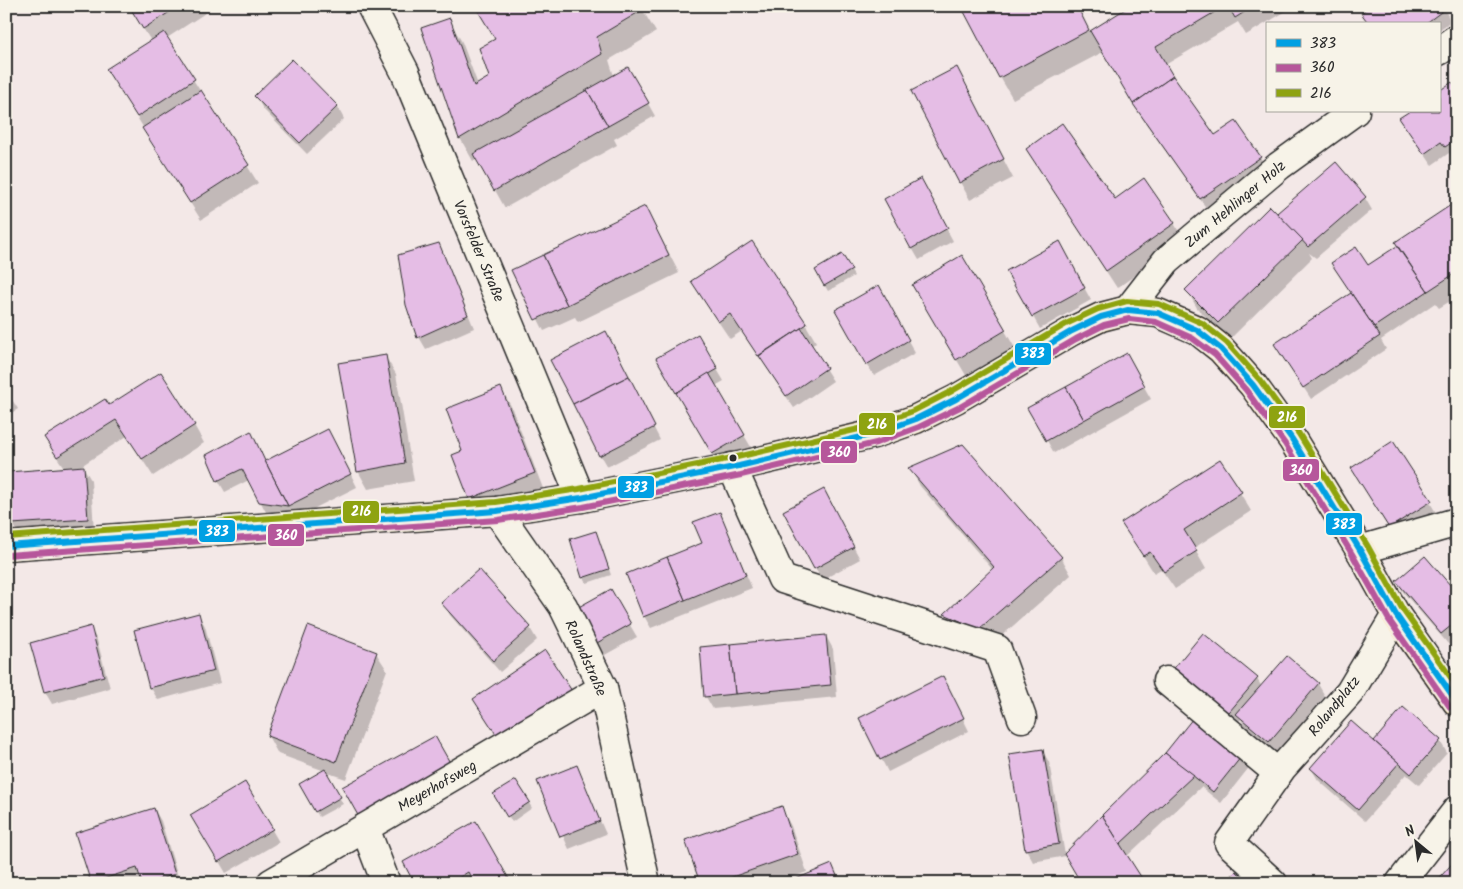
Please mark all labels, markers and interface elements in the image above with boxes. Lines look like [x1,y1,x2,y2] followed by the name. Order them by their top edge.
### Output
[1266,22,1440,112] legend
[1310,32,1337,56] text: 383
[1310,56,1335,80] text: 360
[1310,82,1332,106] text: 216
[1179,155,1292,255] street label: Zum Hehlinger Holz
[446,197,510,306] street label: Vorsfelder Straße
[1014,342,1052,366] line badge: 383
[1020,343,1045,365] text: 383
[1268,405,1306,429] line badge: 216
[1277,407,1297,429] text: 216
[858,412,896,436] line badge: 216
[867,414,887,436] text: 216
[820,440,858,464] line badge: 360
[827,442,851,464] text: 360
[728,453,738,463] unlabelled marker
[1282,458,1320,482] line badge: 360
[1289,460,1313,482] text: 360
[617,475,655,499] line badge: 383
[623,477,648,499] text: 383
[342,500,380,524] line badge: 216
[351,501,371,523] text: 216
[1325,512,1363,536] line badge: 383
[1331,514,1356,536] text: 383
[198,519,236,543] line badge: 383
[204,521,229,543] text: 383
[267,523,305,547] line badge: 360
[274,525,298,547] text: 360
[558,616,613,701] street label: Rolandstraße
[1303,671,1367,742] street label: Rolandplatz
[393,754,482,819] street label: Meyerhofsweg
[1390,816,1440,866] north arrow
[1401,820,1420,843] text: N

